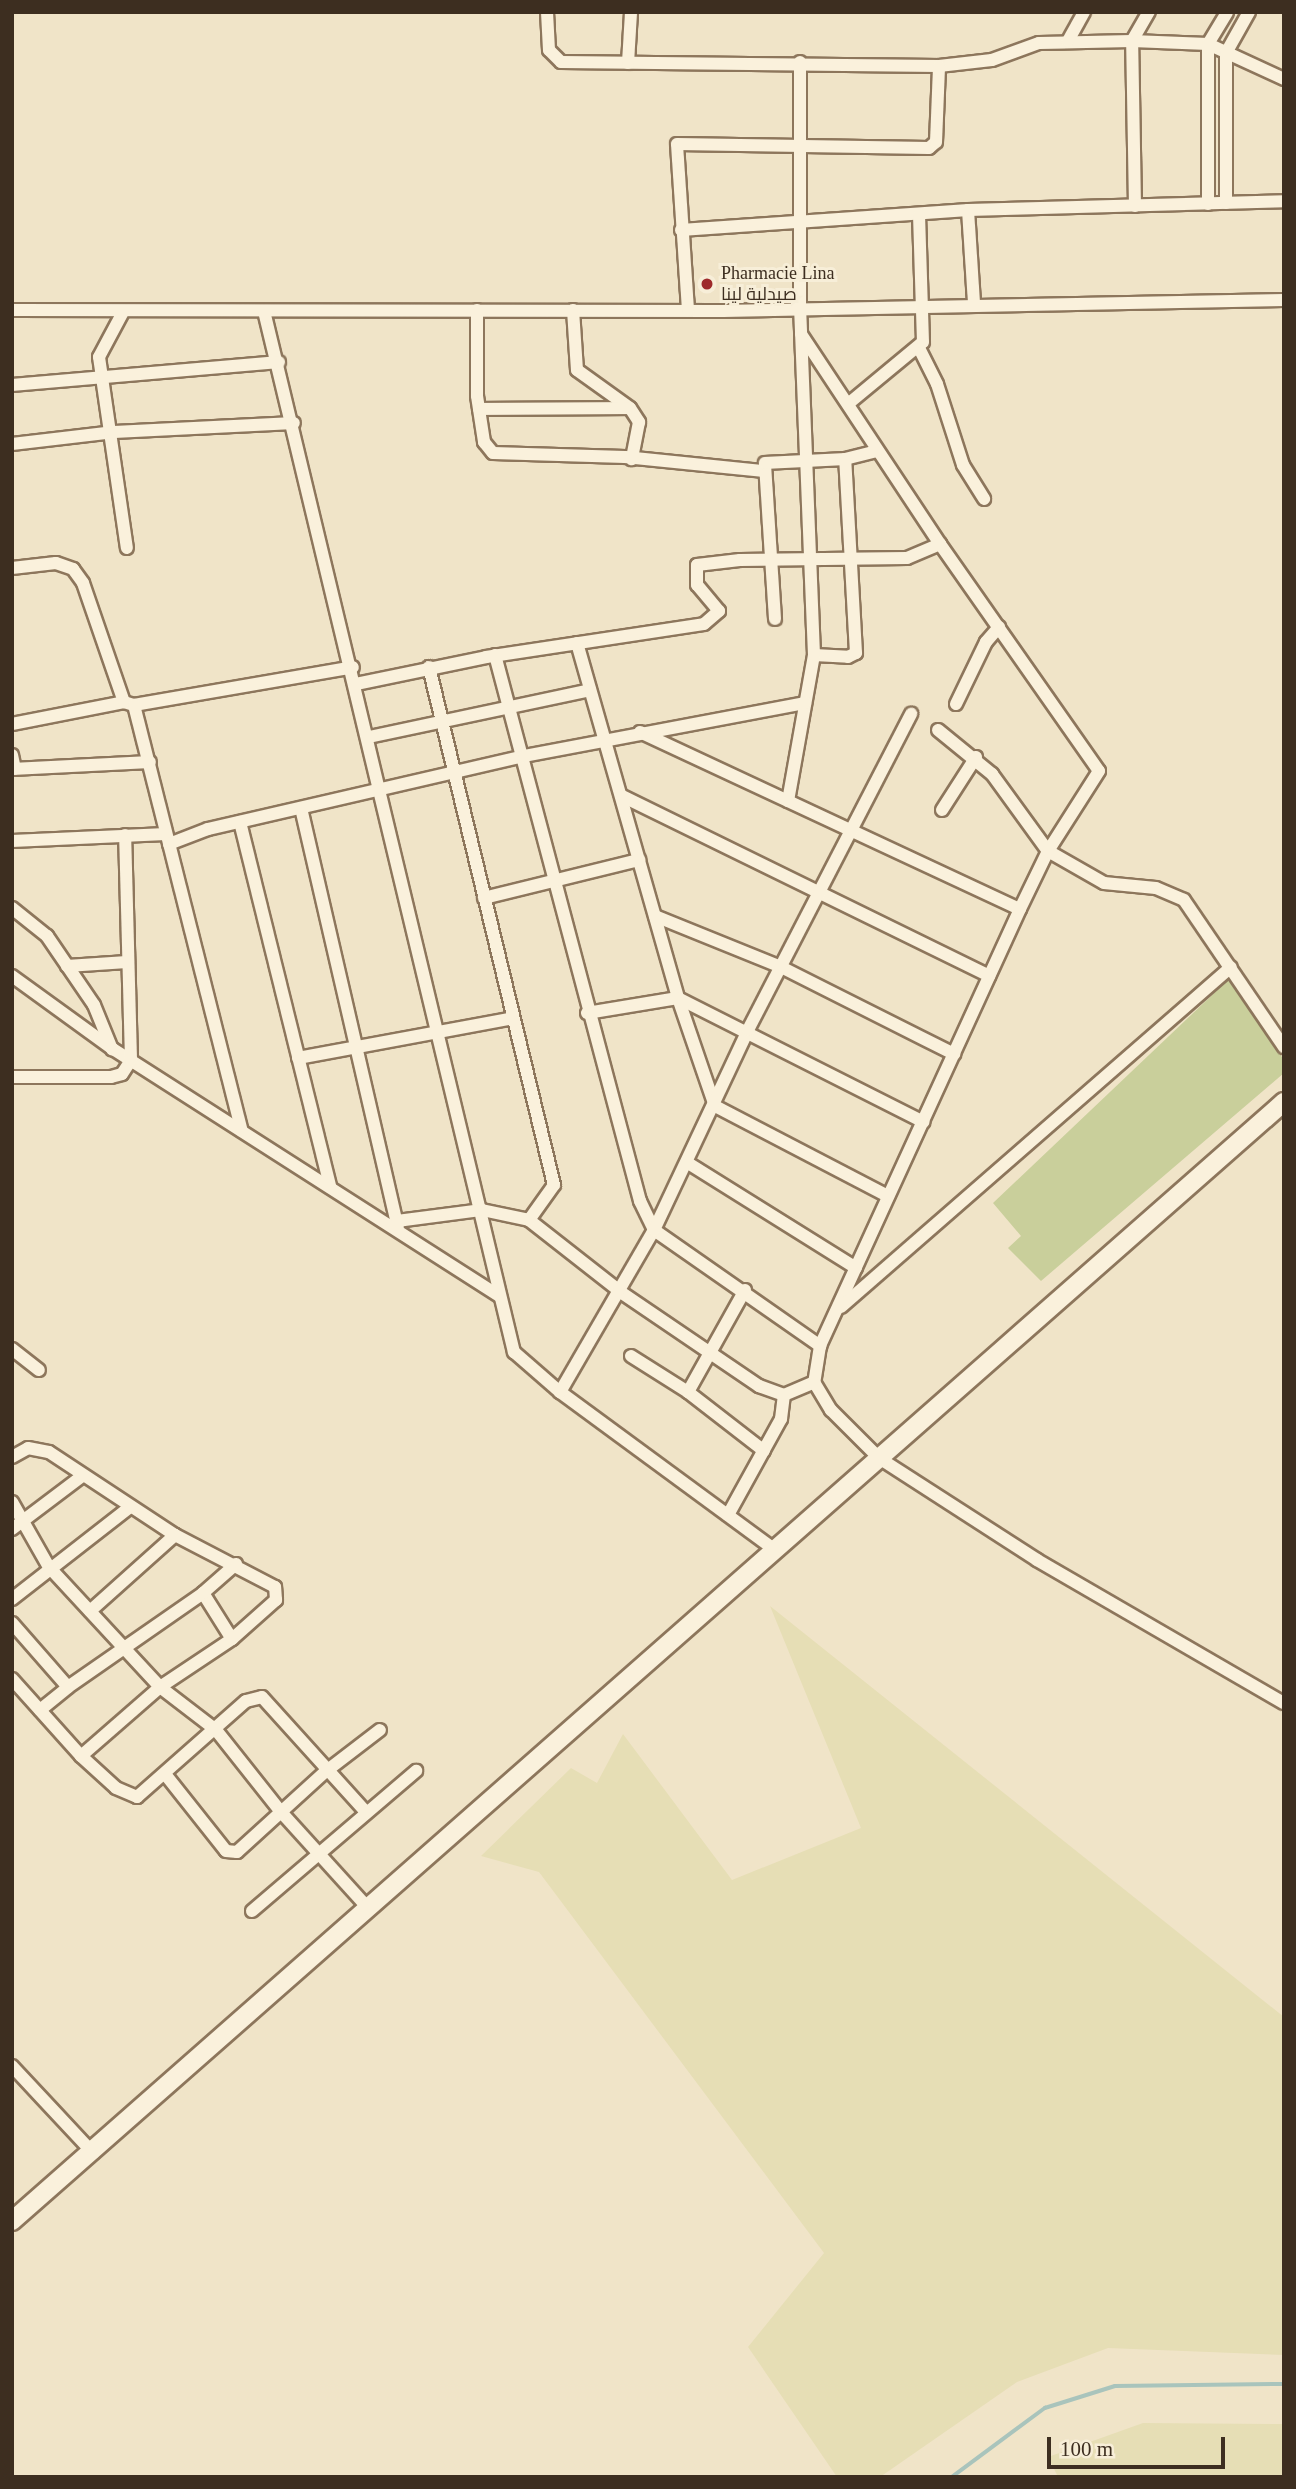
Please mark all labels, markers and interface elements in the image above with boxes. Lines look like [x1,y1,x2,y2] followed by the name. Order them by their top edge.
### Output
[721,263,834,306] place label: Pharmacie Lina صيدلية لينا
[699,276,715,292] marker: Pharmacie Lina صيدلية لينا
[1051,2422,1230,2466] scale bar
[1060,2437,1113,2461] text: 100 m

